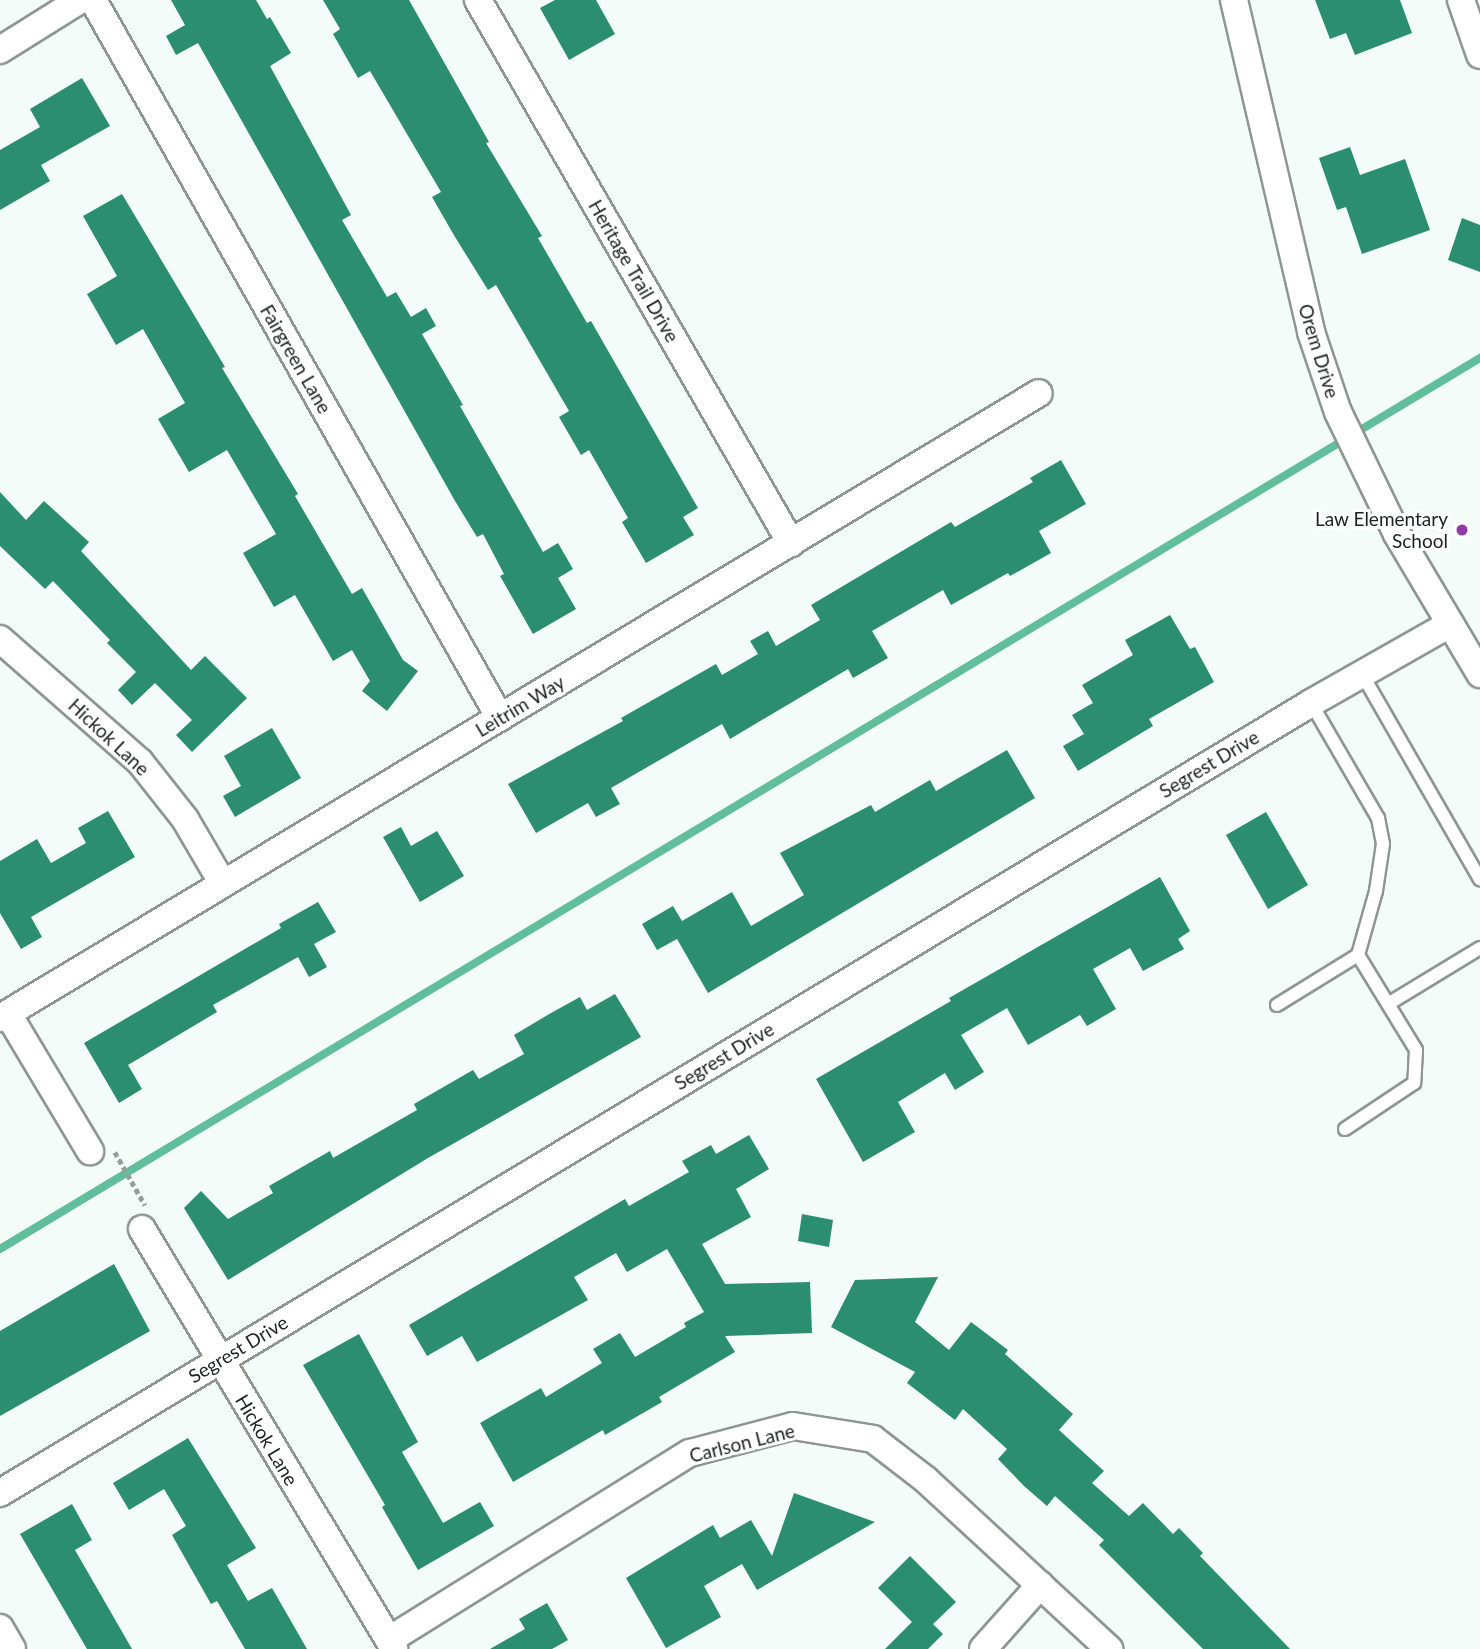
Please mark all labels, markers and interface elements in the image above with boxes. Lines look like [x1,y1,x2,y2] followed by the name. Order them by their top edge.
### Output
[584,196,684,346] street label: Heritage Trail Drive
[256,301,336,417] street label: Fairgreen Lane
[1294,301,1344,401] street label: Orem Drive
[1315,508,1448,552] place label: Law Elementary School
[1454,522,1470,538] marker: Law Elementary School
[471,670,569,742] street label: Leitrim Way
[64,694,154,780] street label: Hickok Lane
[1155,725,1263,803] street label: Segrest Drive
[670,1017,778,1095] street label: Segrest Drive
[184,1310,292,1388] street label: Segrest Drive
[231,1390,303,1490] street label: Hickok Lane
[687,1419,797,1467] street label: Carlson Lane

